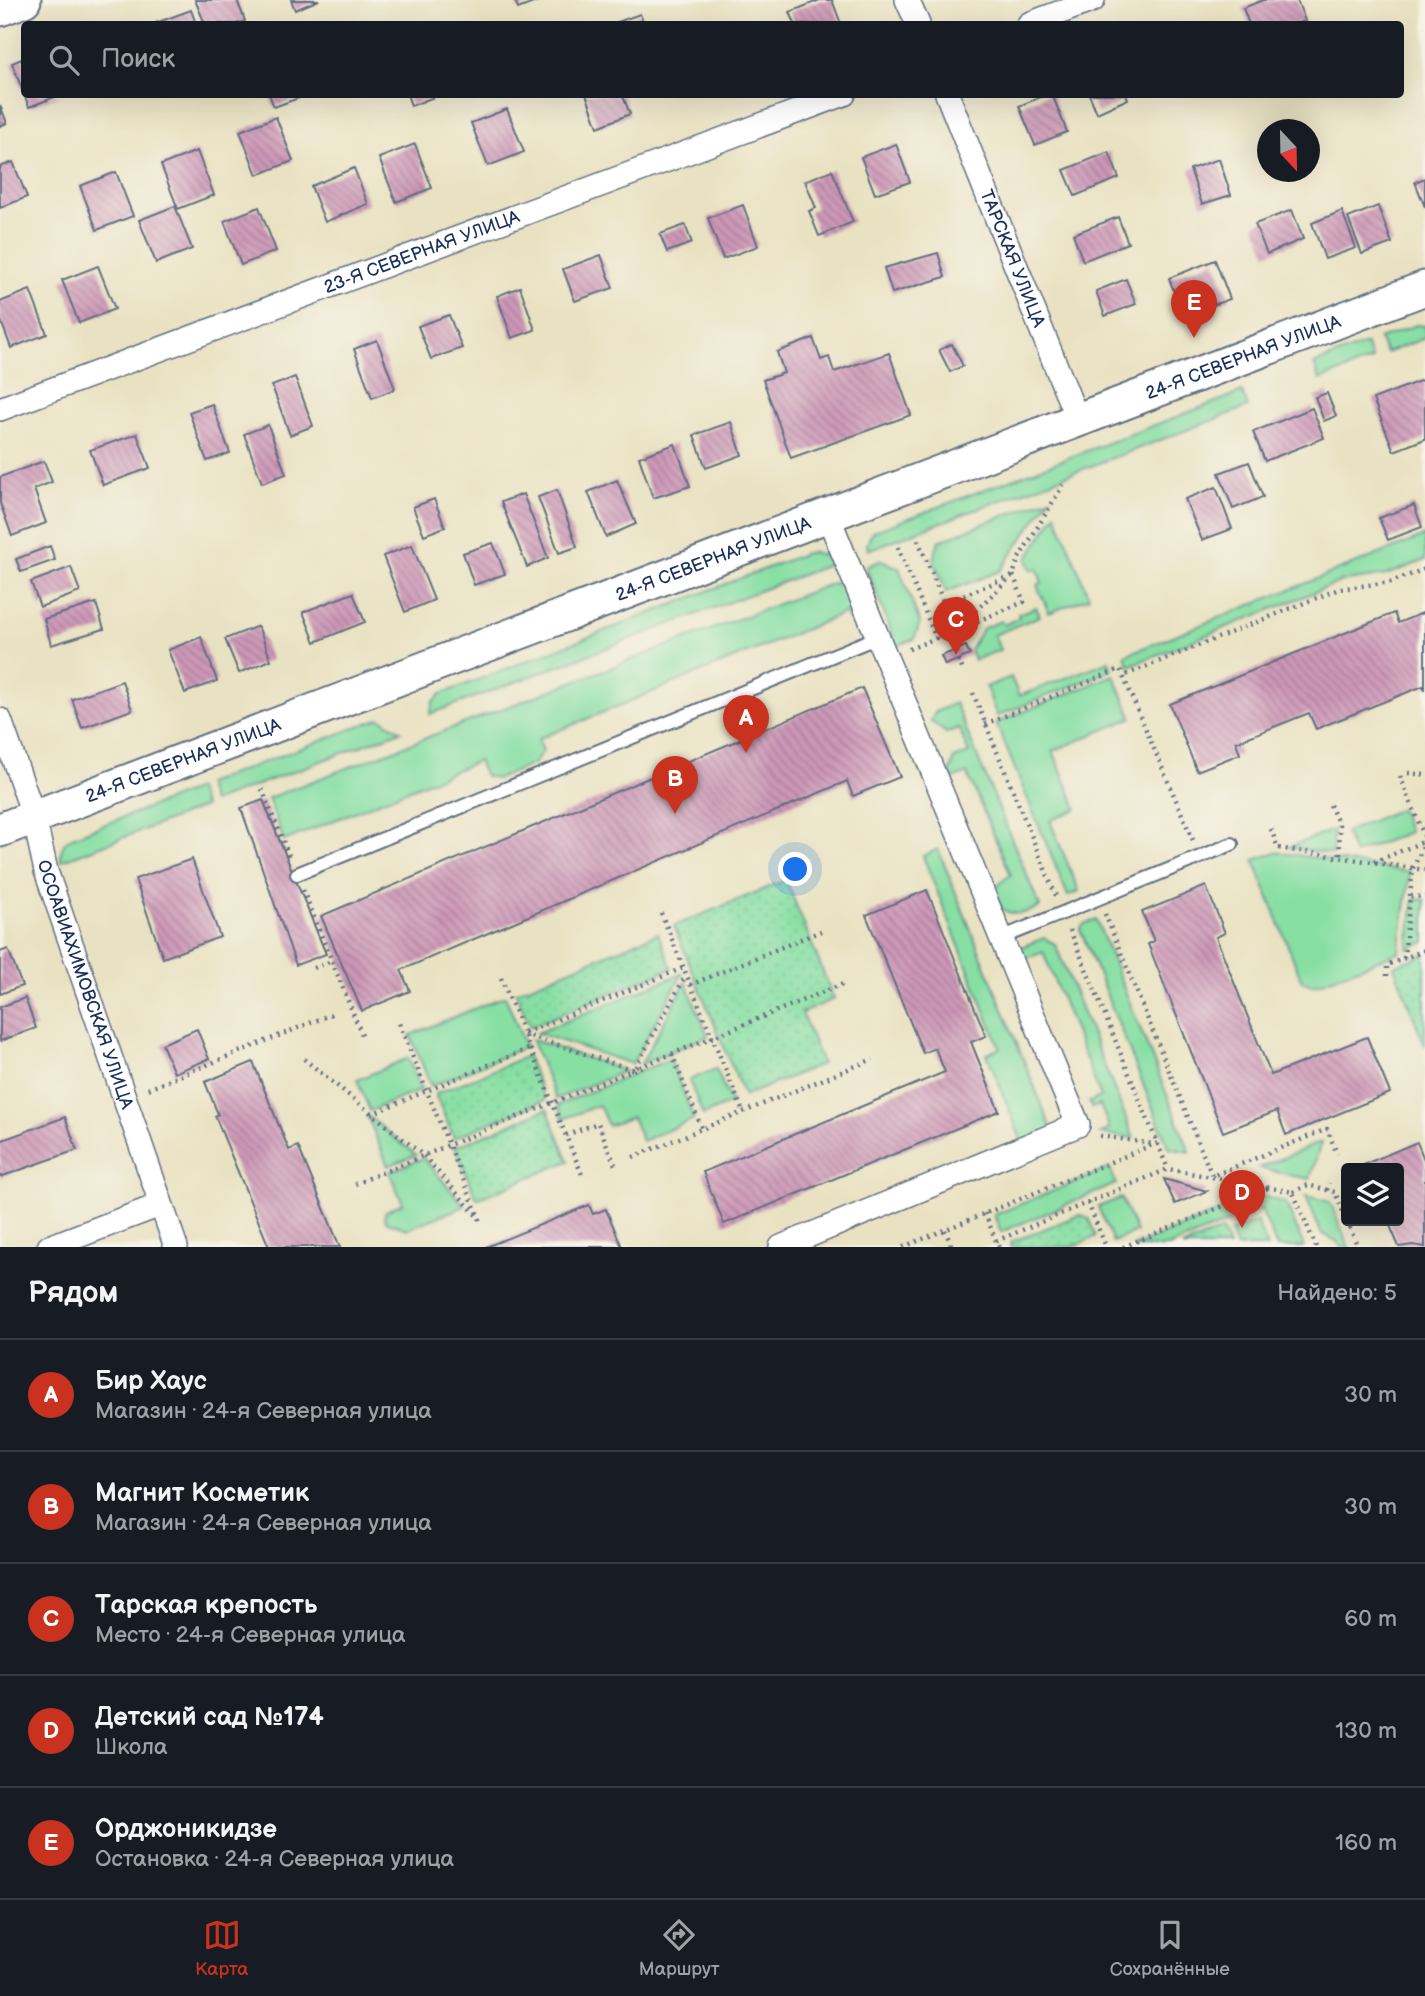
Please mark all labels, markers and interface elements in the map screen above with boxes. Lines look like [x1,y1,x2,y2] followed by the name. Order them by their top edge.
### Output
[21,21,1404,98] search box
[45,41,83,79] icon: search
[101,44,175,75] text: Поиск
[1257,119,1320,182] north arrow
[976,187,1050,330] street label: ТАРСКАЯ УЛИЦА
[321,206,522,298] street label: 23-Я СЕВЕРНАЯ УЛИЦА
[1171,280,1217,338] pin: E
[1143,311,1344,404] street label: 24-Я СЕВЕРНАЯ УЛИЦА
[613,512,814,605] street label: 24-Я СЕВЕРНАЯ УЛИЦА
[933,597,979,655] pin: C
[723,695,769,753] pin: A
[83,714,284,807] street label: 24-Я СЕВЕРНАЯ УЛИЦА
[652,756,698,814] pin: B
[778,852,812,886] your location
[33,858,138,1112] street label: ОСОАВИАХИМОВСКАЯ УЛИЦА
[1341,1163,1404,1226] map controls
[1341,1163,1404,1226] button: layers
[1219,1170,1265,1228] pin: D
[28,1275,118,1311] text: Рядом
[1277,1279,1397,1307] text: Найдено: 5
[95,1366,207,1397] text: Бир Хаус
[44,1381,58,1409] text: A
[1344,1381,1397,1409] text: 30 m
[95,1397,432,1425] text: Магазин · 24-я Северная улица
[95,1478,309,1509] text: Магнит Косметик
[43,1493,59,1521] text: B
[1344,1493,1397,1521] text: 30 m
[95,1509,432,1537] text: Магазин · 24-я Северная улица
[95,1590,317,1621] text: Тарская крепость
[43,1605,59,1633] text: C
[1344,1605,1397,1633] text: 60 m
[95,1621,406,1649] text: Место · 24-я Северная улица
[95,1702,324,1733] text: Детский сад №174
[43,1717,59,1745] text: D
[1335,1717,1397,1745] text: 130 m
[95,1733,168,1761] text: Школа
[95,1814,277,1845] text: Орджоникидзе
[44,1829,58,1857] text: E
[1335,1829,1397,1857] text: 160 m
[95,1845,454,1873] text: Остановка · 24-я Северная улица
[195,1916,249,1981] tab: Карта
[639,1916,720,1981] tab: Маршрут
[1110,1916,1230,1981] tab: Сохранённые

